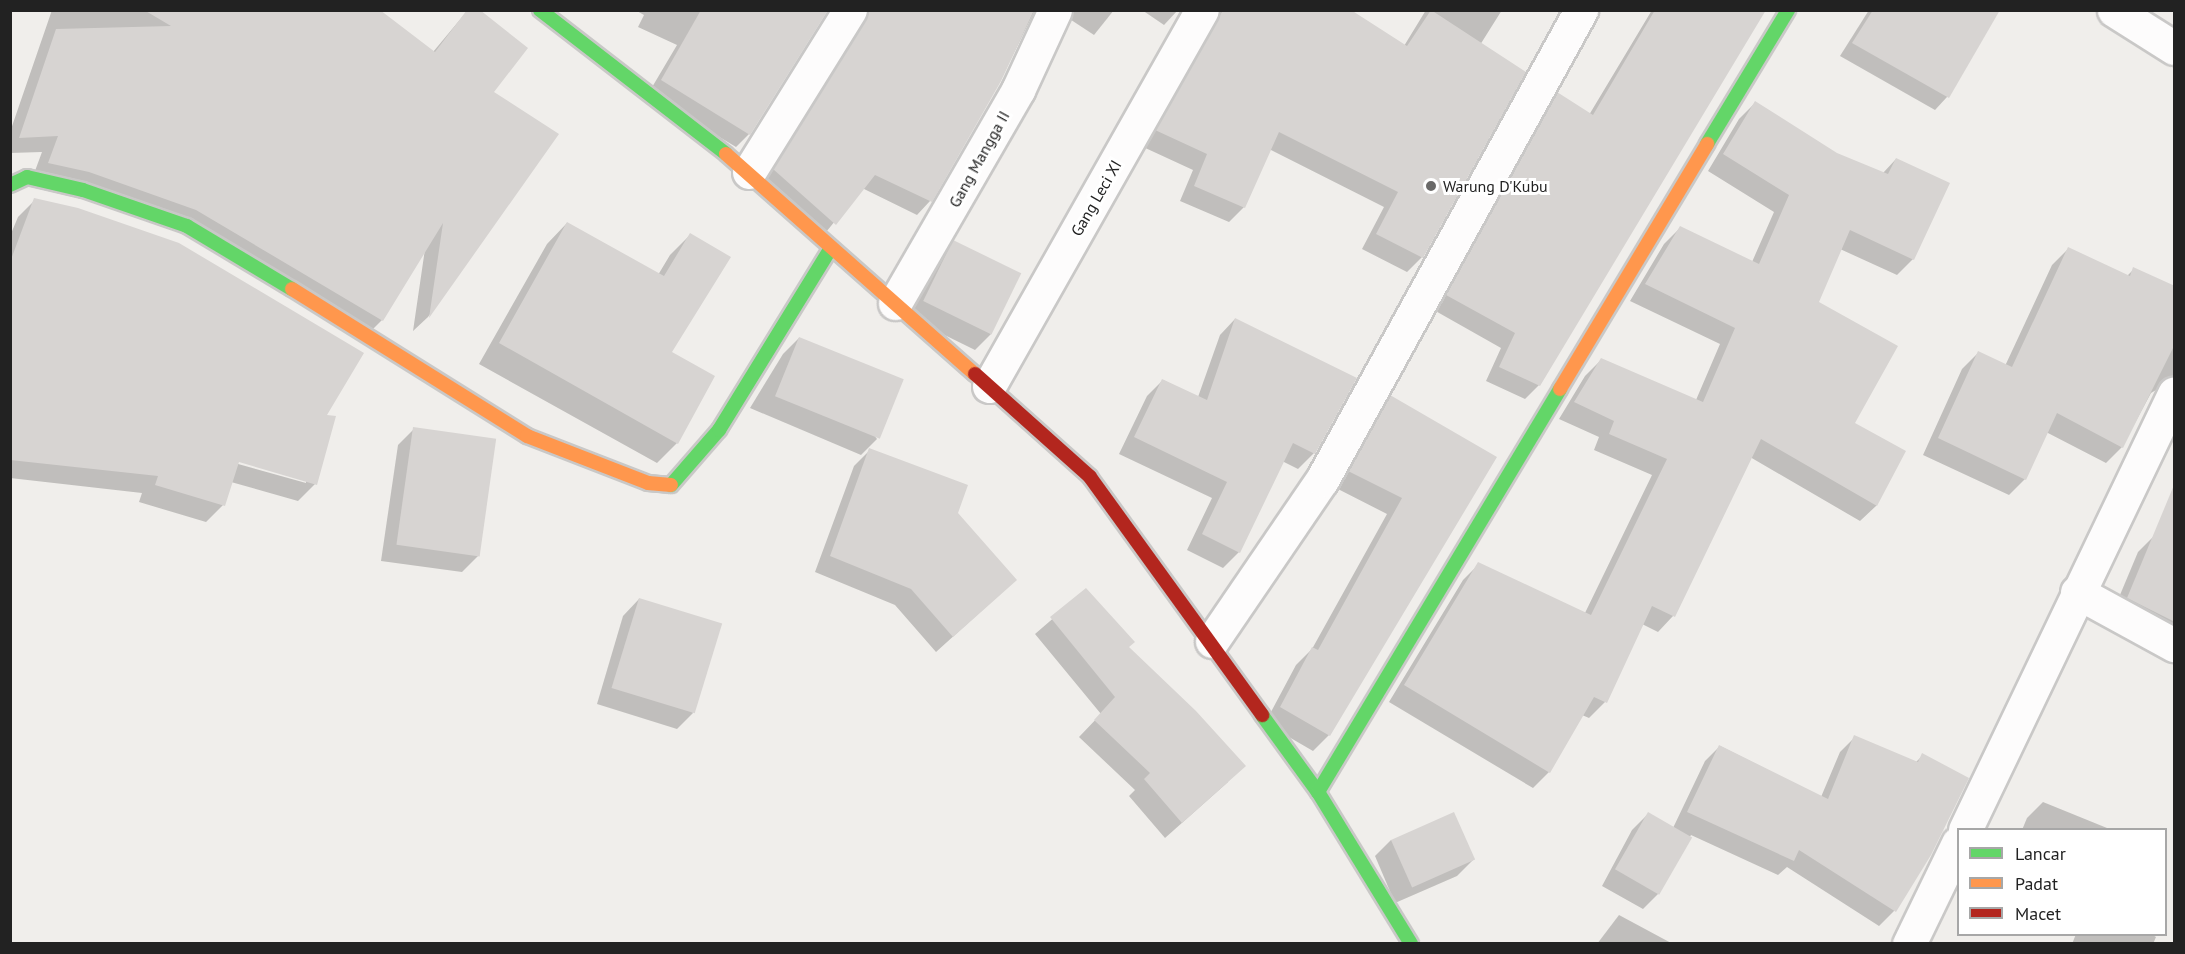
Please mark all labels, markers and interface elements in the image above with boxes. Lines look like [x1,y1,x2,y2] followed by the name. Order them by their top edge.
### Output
[945,107,1013,211] street label: Gang Mangga II
[1066,156,1126,240] street label: Gang Leci XI
[1443,176,1548,196] place label: Warung D'Kubu
[1424,179,1438,193] marker: Warung D'Kubu
[1957,828,2167,936] legend
[2015,842,2066,865] text: Lancar
[2015,872,2058,895] text: Padat
[2015,902,2061,925] text: Macet

